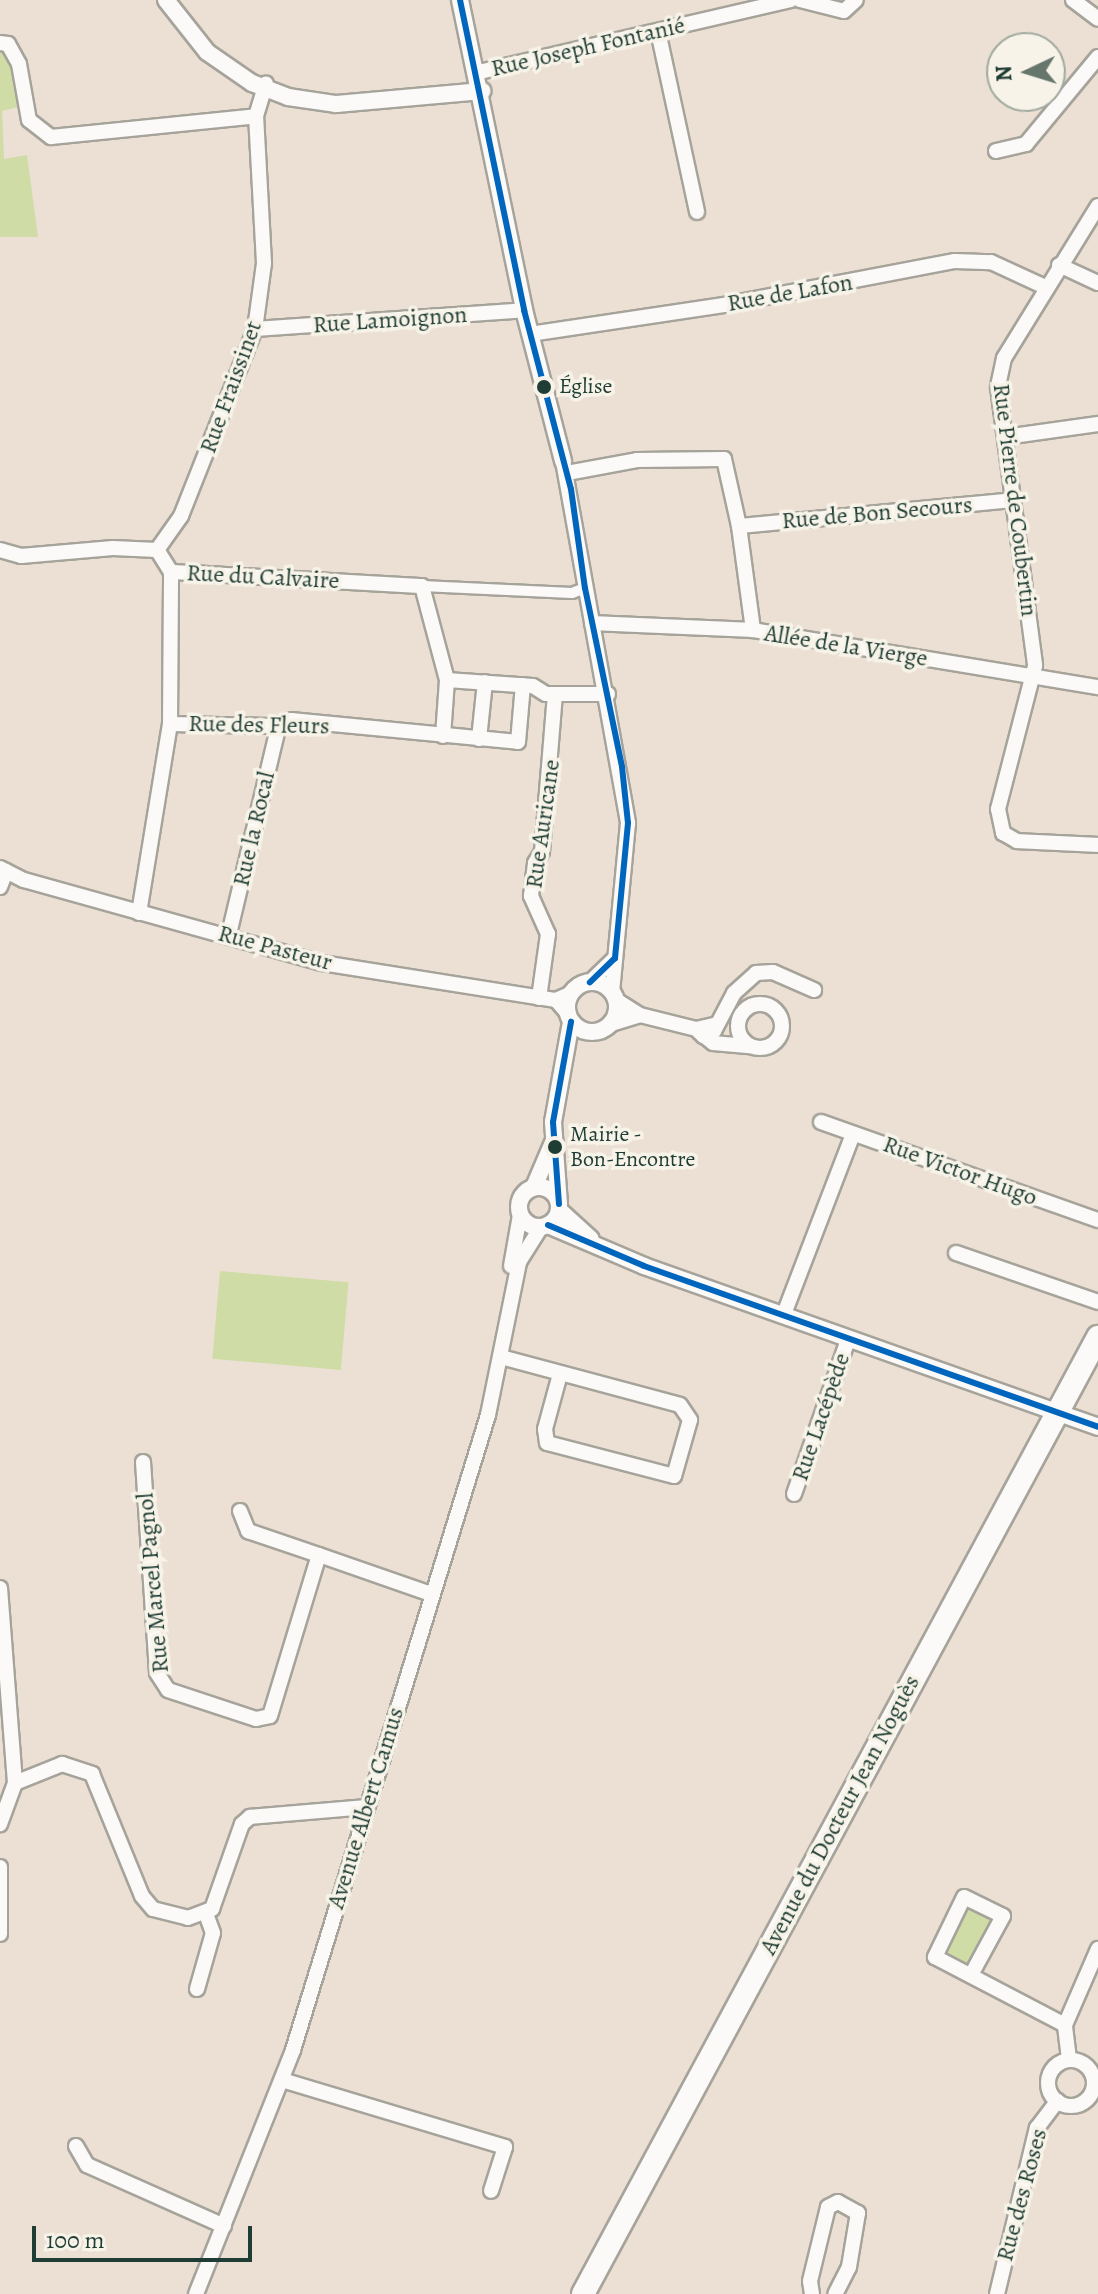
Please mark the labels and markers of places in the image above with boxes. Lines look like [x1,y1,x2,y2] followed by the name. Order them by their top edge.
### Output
[559,374,612,400] place label: Église
[536,379,552,395] marker: Église
[570,1121,695,1172] place label: Mairie - Bon-Encontre
[547,1139,563,1155] marker: Mairie - Bon-Encontre

